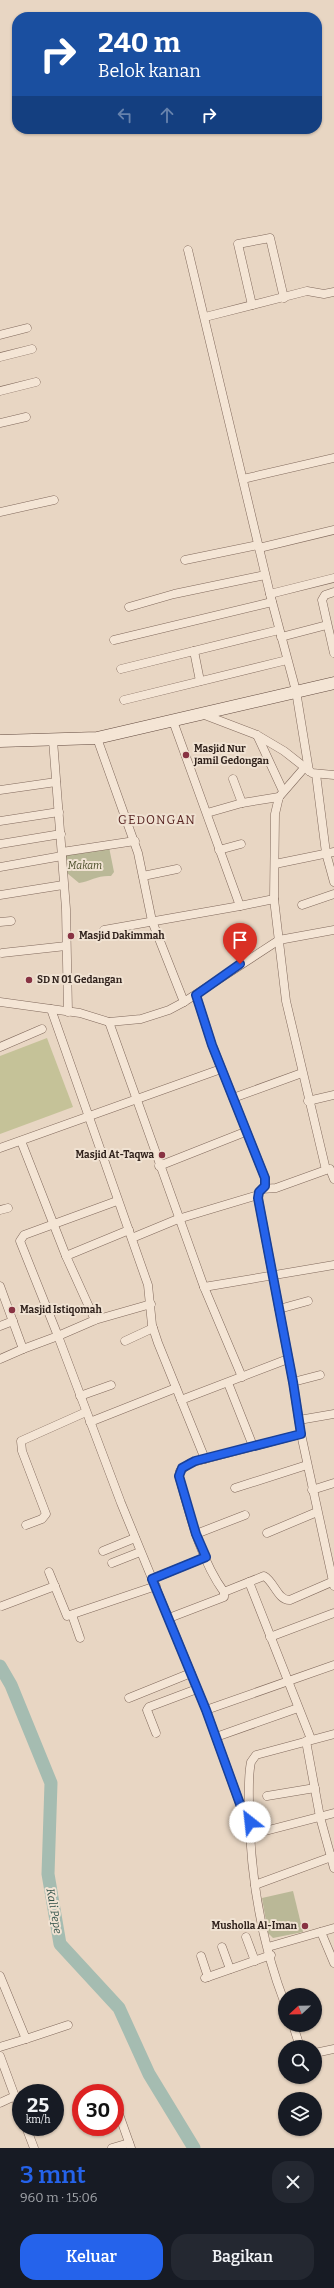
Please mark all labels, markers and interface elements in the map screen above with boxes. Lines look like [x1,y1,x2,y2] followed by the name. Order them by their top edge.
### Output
[98,26,180,59] text: 240 m
[32,28,84,80] icon: right
[98,60,201,82] text: Belok kanan
[114,104,136,126] icon: left
[156,104,178,126] icon: ahead
[198,104,220,126] icon: right
[193,743,270,767] place label: Masjid Nur Jamil Gedongan
[181,750,191,760] marker: Masjid Nur Jamil Gedongan
[118,813,196,827] district label: GEDONGAN
[68,860,102,872] park label: Makam
[223,923,257,964] pin
[229,929,251,951] icon: arrive
[79,930,165,942] place label: Masjid Dakimmah
[66,931,76,941] marker: Masjid Dakimmah
[37,974,123,986] place label: SD N 01 Gedangan
[24,975,34,985] marker: SD N 01 Gedangan
[76,1149,154,1161] place label: Masjid At-Taqwa
[157,1150,167,1160] marker: Masjid At-Taqwa
[20,1304,102,1316] place label: Masjid Istiqomah
[7,1305,17,1315] marker: Masjid Istiqomah
[229,1801,271,1843] position arrow
[44,1887,64,1935] water label: Kali Pepe
[212,1920,298,1932] place label: Musholla Al-Iman
[300,1921,310,1931] marker: Musholla Al-Iman
[278,1988,322,2032] north arrow
[278,1988,322,2136] map controls
[278,2040,322,2084] button: search
[72,2084,124,2136] speed limit sign: 30
[278,2092,322,2136] button: layers
[27,2093,49,2117] text: 25
[26,2114,50,2126] text: km/h
[20,2161,86,2189] text: 3 mnt
[272,2161,314,2203] button: close
[20,2190,97,2205] text: 960 m · 15:06
[20,2234,163,2280] button: Keluar
[171,2234,314,2280] button: Bagikan

